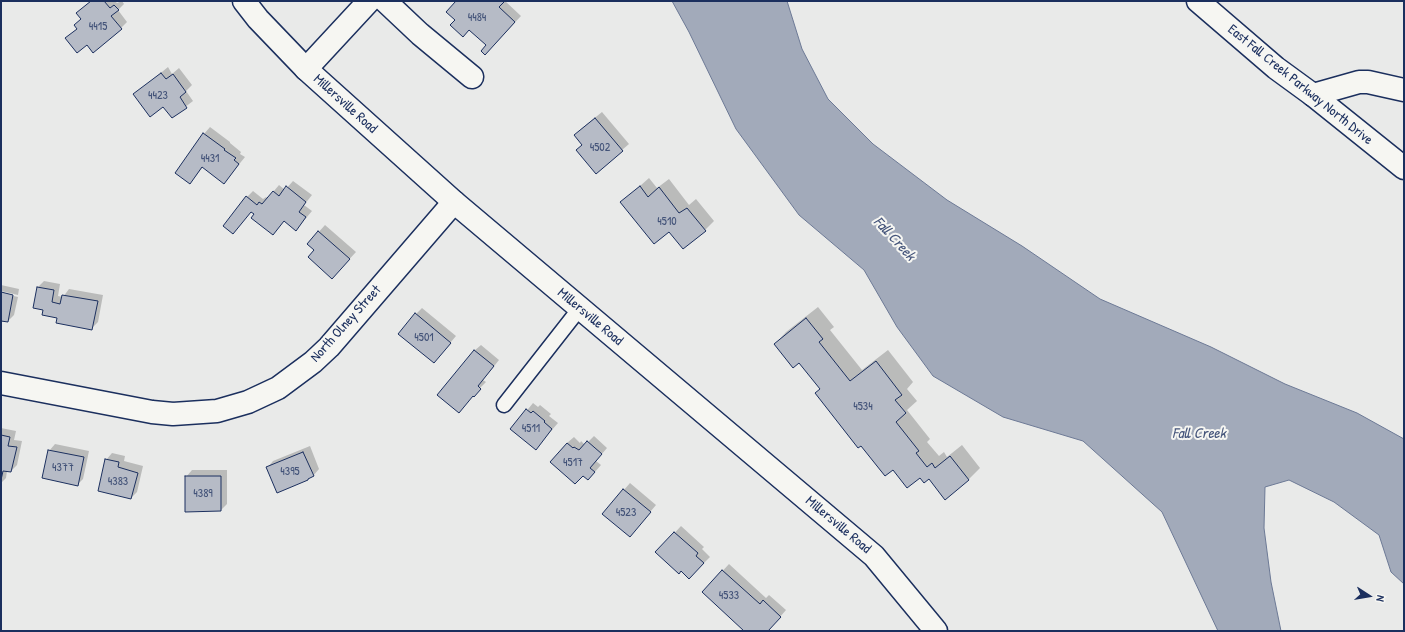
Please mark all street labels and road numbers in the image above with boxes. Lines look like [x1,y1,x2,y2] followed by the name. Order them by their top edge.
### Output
[1224,21,1376,149] street label: East Fall Creek Parkway North Drive
[310,71,380,137] street label: Millersville Road
[307,282,385,366] street label: North Olney Street
[554,285,626,349] street label: Millersville Road
[802,493,874,557] street label: Millersville Road

